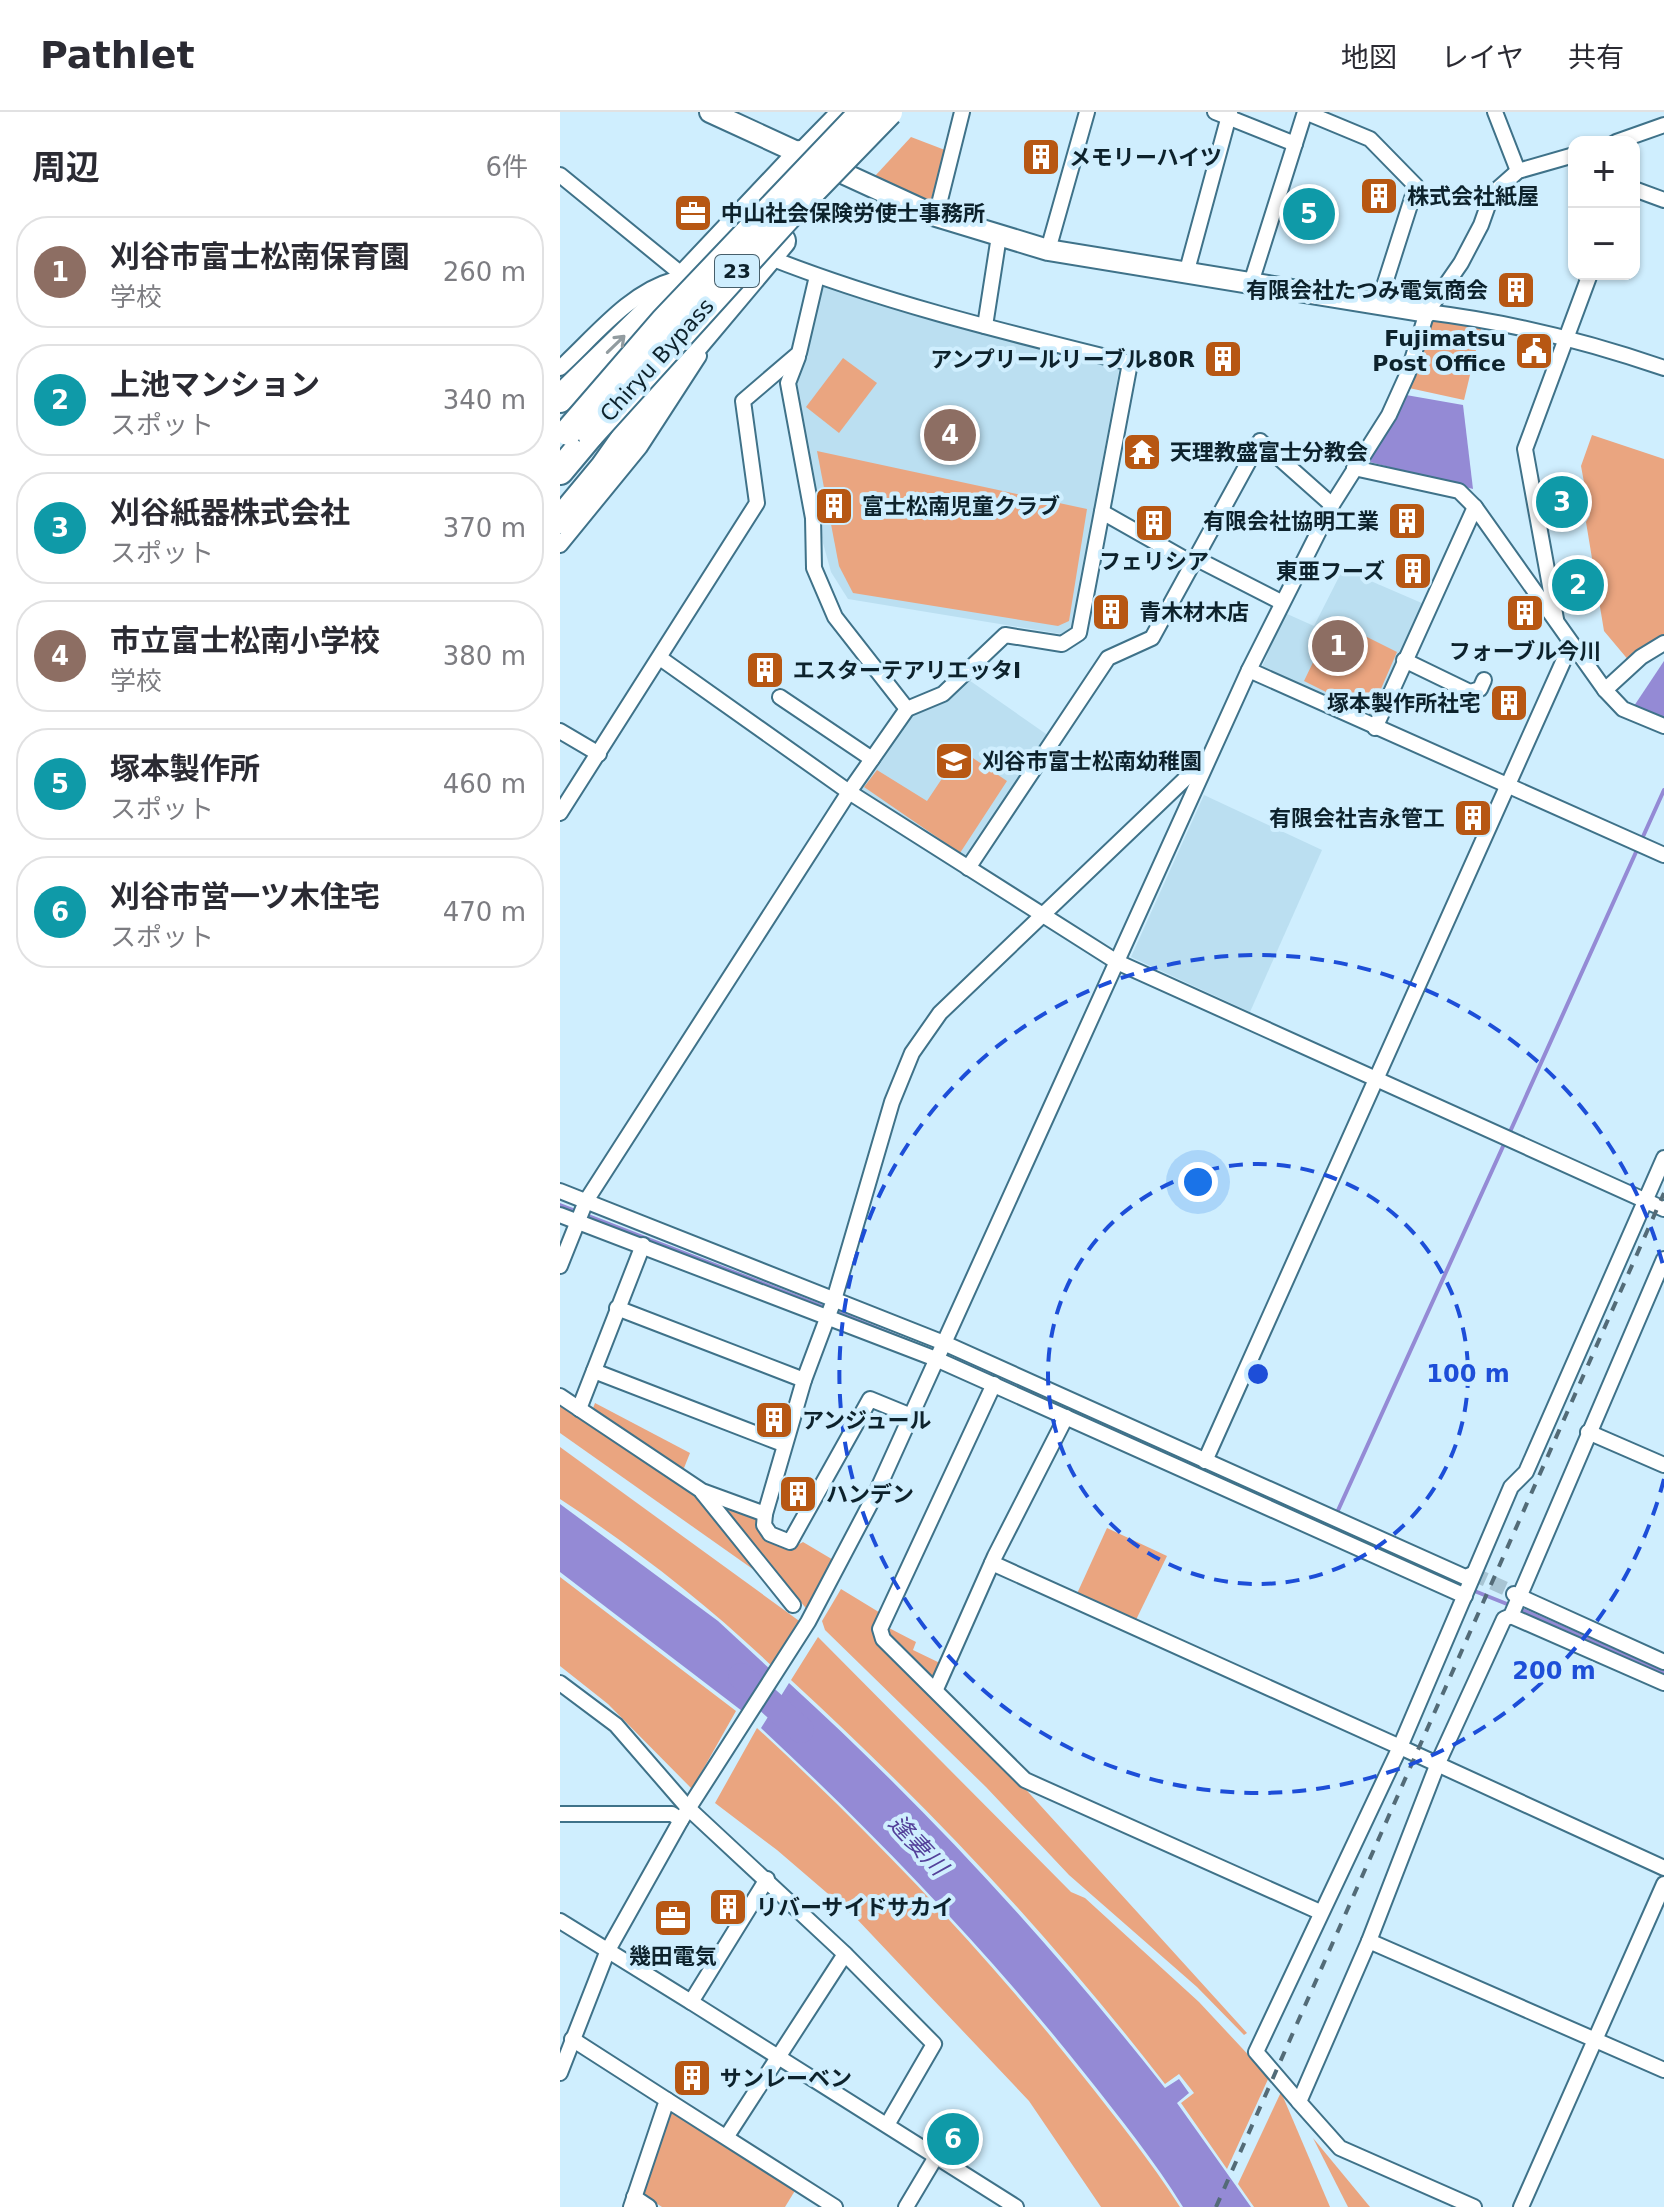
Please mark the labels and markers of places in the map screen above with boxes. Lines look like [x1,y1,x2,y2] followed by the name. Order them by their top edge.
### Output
[1020,136,1062,178] building icon: メモリーハイツ
[1069,145,1222,170] place label: メモリーハイツ
[1358,175,1400,217] building icon: 株式会社紙屋
[1283,184,1335,244] pin: 5
[1407,184,1539,209] place label: 株式会社紙屋
[672,192,714,234] office icon: 中山社会保険労使士事務所
[721,201,985,226] place label: 中山社会保険労使士事務所
[1495,269,1537,311] building icon: 有限会社たつみ電気商会
[1246,278,1488,303] place label: 有限会社たつみ電気商会
[1372,326,1506,376] place label: Fujimatsu Post Office
[1513,330,1555,372] public building icon: Fujimatsu Post Office
[1202,338,1244,380] building icon: アンプリールリーブル80R
[930,347,1195,372] place label: アンプリールリーブル80R
[924,405,976,465] pin: 4
[1121,431,1163,473] temple icon: 天理教盛富士分教会
[1170,440,1368,465] place label: 天理教盛富士分教会
[1536,472,1588,532] pin: 3
[813,485,855,527] building icon: 富士松南児童クラブ
[862,494,1060,519] place label: 富士松南児童クラブ
[1386,500,1428,542] building icon: 有限会社協明工業
[1133,502,1175,544] building icon: フェリシア
[1203,509,1379,534] place label: 有限会社協明工業
[1099,549,1209,574] place label: フェリシア
[1392,550,1434,592] building icon: 東亜フーズ
[1552,555,1604,615] pin: 2
[1276,559,1385,584] place label: 東亜フーズ
[1090,591,1132,633] building icon: 青木材木店
[1504,592,1546,634] building icon: フォーブル今川
[1139,600,1249,625] place label: 青木材木店
[1312,616,1364,676] pin: 1
[1449,639,1601,664] place label: フォーブル今川
[744,649,786,691] building icon: エスターテアリエッタⅠ
[793,658,1021,683] place label: エスターテアリエッタⅠ
[1488,682,1530,724] building icon: 塚本製作所社宅
[1327,691,1481,716] place label: 塚本製作所社宅
[933,740,975,782] school or university icon: 刈谷市富士松南幼稚園
[982,749,1202,774] place label: 刈谷市富士松南幼稚園
[1452,797,1494,839] building icon: 有限会社吉永管工
[1269,806,1445,831] place label: 有限会社吉永管工
[1244,1360,1272,1388] centre of rings
[753,1399,795,1441] building icon: アンジュール
[802,1408,932,1433] place label: アンジュール
[777,1473,819,1515] building icon: ハンデン
[826,1482,914,1507] place label: ハンデン
[707,1886,749,1928] building icon: リバーサイドサカイ
[756,1895,954,1920] place label: リバーサイドサカイ
[652,1897,694,1939] office icon: 幾田電気
[629,1944,717,1969] place label: 幾田電気
[671,2057,713,2099] building icon: サンレーベン
[720,2066,852,2091] place label: サンレーベン
[927,2109,979,2169] pin: 6

